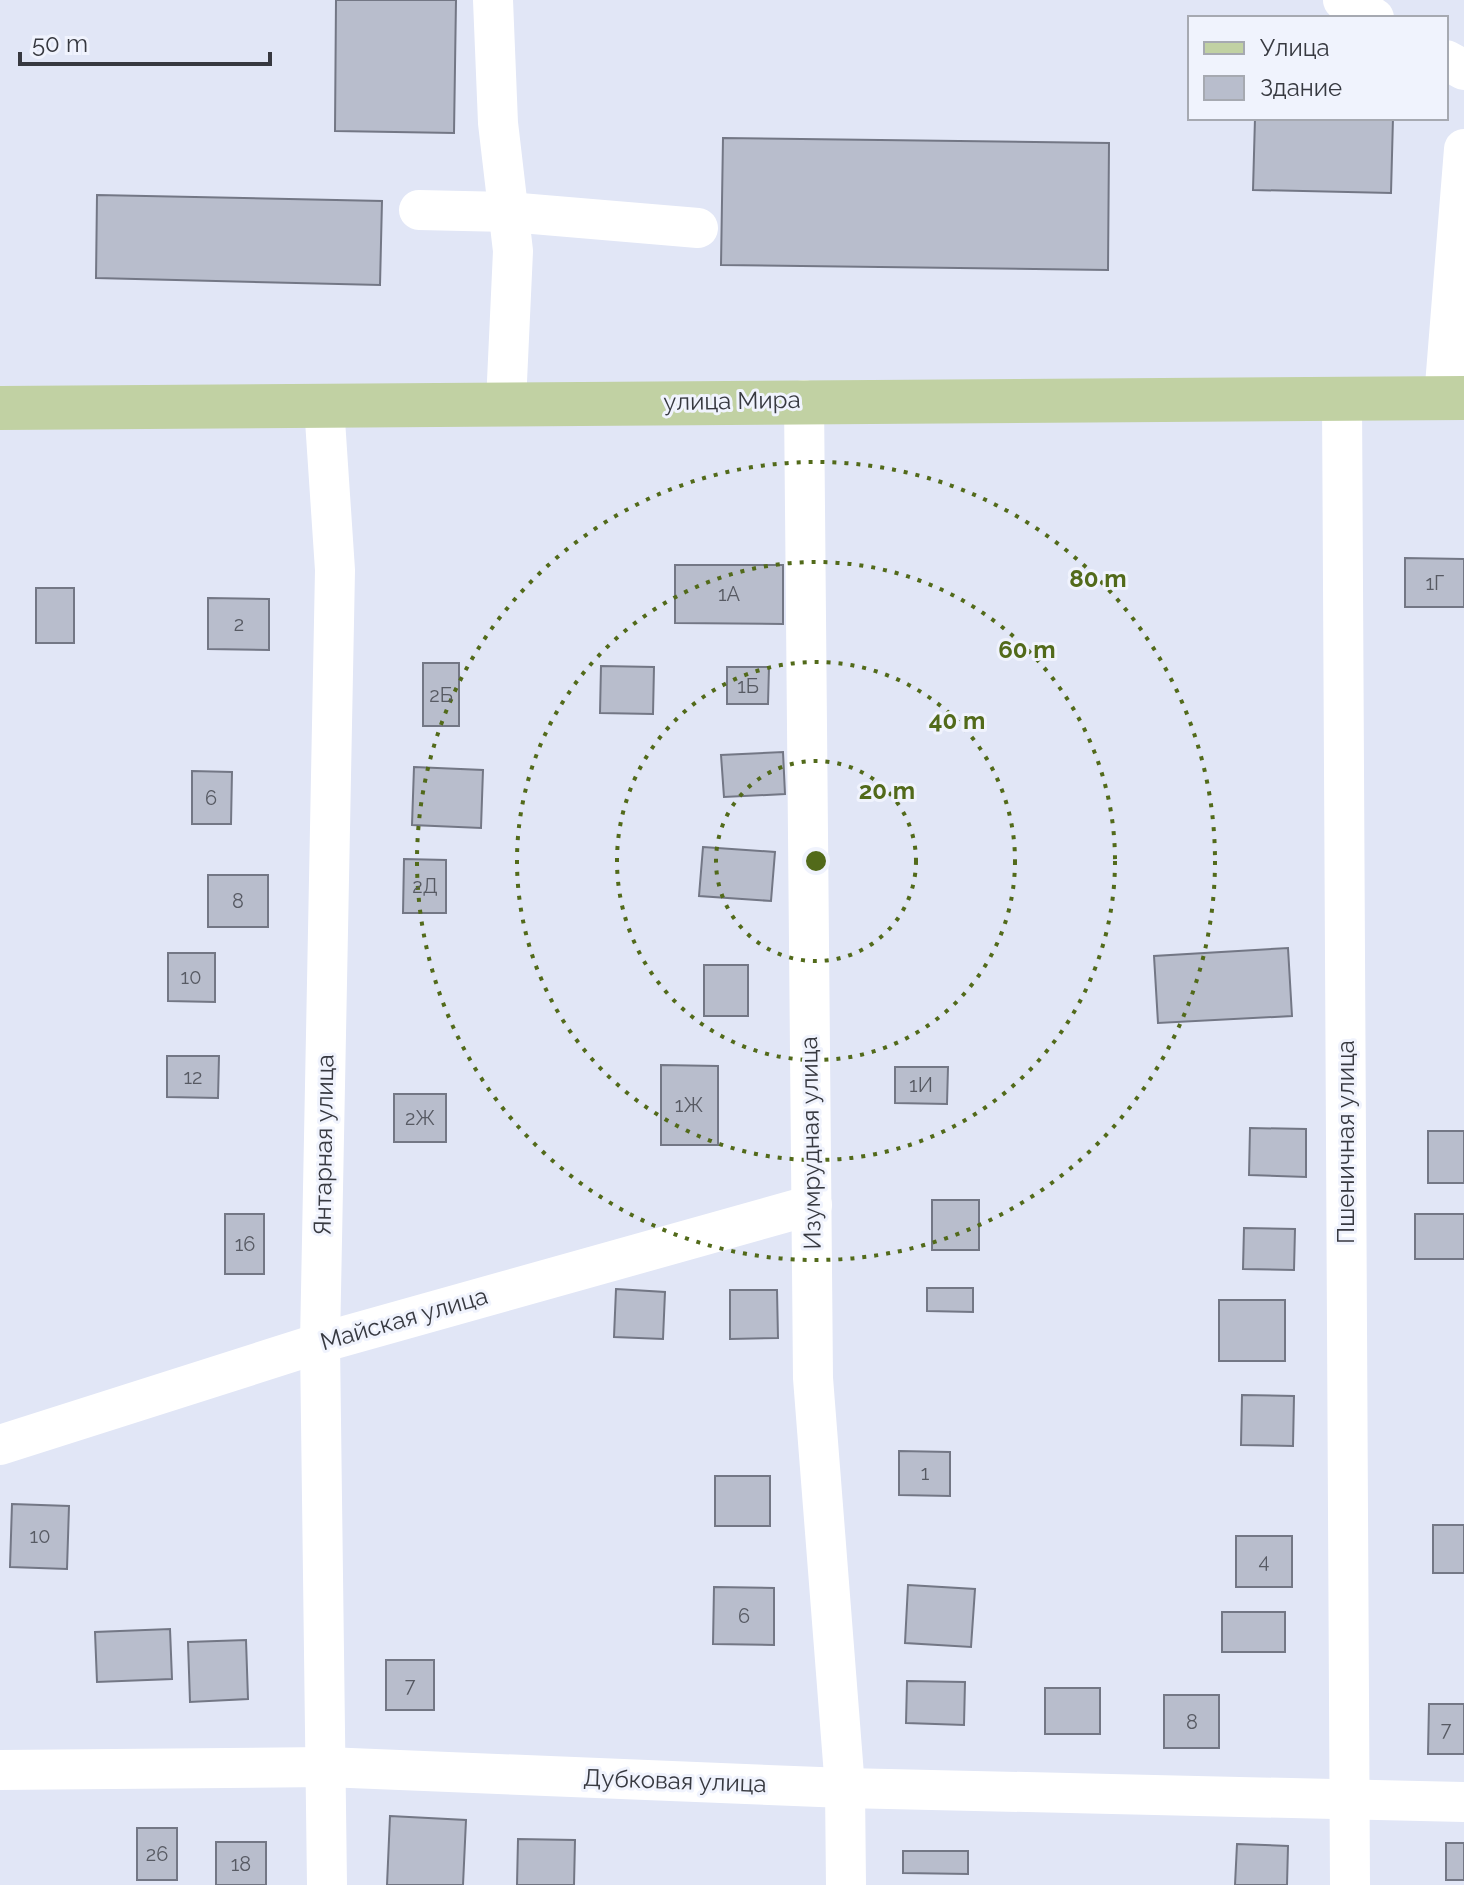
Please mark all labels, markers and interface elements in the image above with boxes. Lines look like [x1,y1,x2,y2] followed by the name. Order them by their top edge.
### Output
[20,16,270,66] scale bar
[1188,16,1448,120] legend
[32,29,88,58] text: 50 m
[1260,33,1330,62] text: Улица
[1260,73,1342,102] text: Здание
[663,385,801,416] street label: улица Мира
[1069,564,1127,593] text: 80 m
[1426,571,1444,595] house number: 1Г
[718,582,741,606] house number: 1А
[234,612,244,636] house number: 2
[998,635,1056,664] text: 60 m
[737,674,759,698] house number: 1Б
[429,683,453,707] house number: 2Б
[929,706,985,735] text: 40 m
[859,776,915,805] text: 20 m
[205,786,217,810] house number: 6
[802,847,830,875] centre of rings
[412,874,438,898] house number: 2Д
[232,889,244,913] house number: 8
[181,965,201,989] house number: 10
[794,1036,827,1250] street label: Изумрудная улица
[1331,1040,1360,1244] street label: Пшеничная улица
[307,1054,340,1236] street label: Янтарная улица
[184,1065,202,1089] house number: 12
[909,1073,933,1097] house number: 1И
[675,1093,703,1117] house number: 1Ж
[405,1106,435,1130] house number: 2Ж
[235,1232,255,1256] house number: 16
[317,1281,491,1356] street label: Майская улица
[921,1461,930,1485] house number: 1
[30,1524,50,1548] house number: 10
[1259,1549,1270,1573] house number: 4
[738,1604,750,1628] house number: 6
[405,1673,416,1697] house number: 7
[1186,1710,1198,1734] house number: 8
[1441,1717,1452,1741] house number: 7
[583,1763,767,1798] street label: Дубковая улица
[146,1842,168,1866] house number: 26
[231,1852,251,1876] house number: 18

